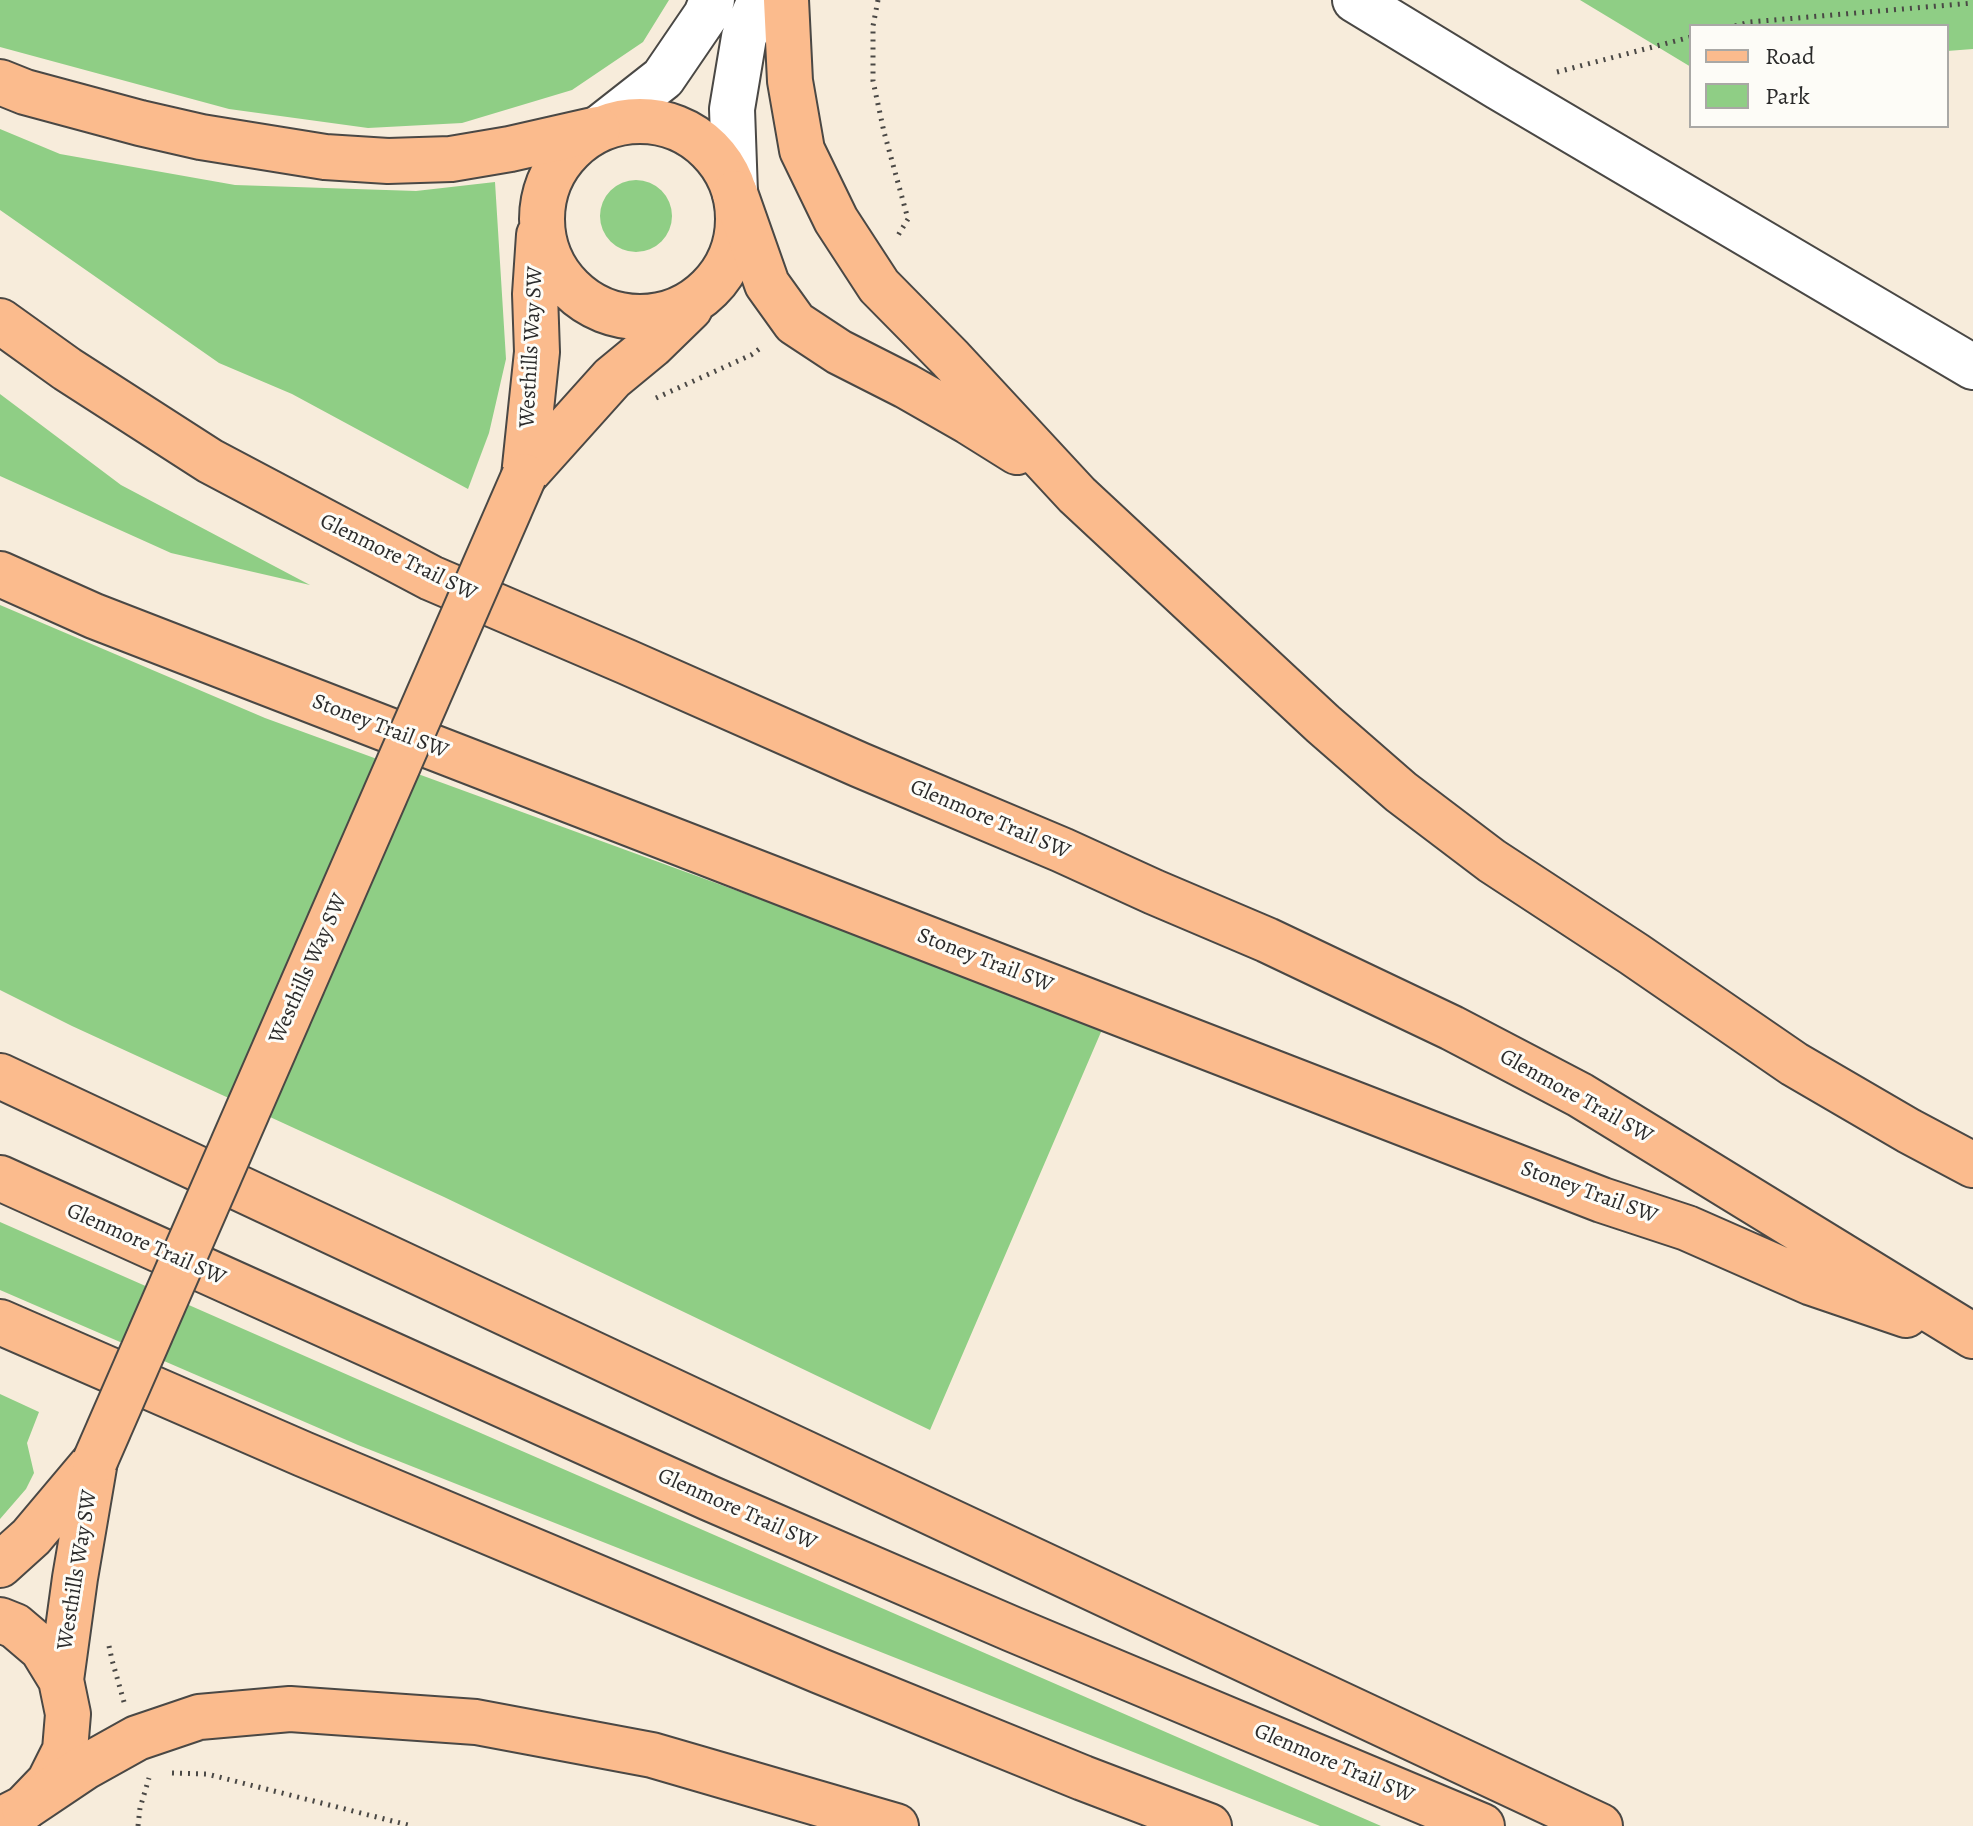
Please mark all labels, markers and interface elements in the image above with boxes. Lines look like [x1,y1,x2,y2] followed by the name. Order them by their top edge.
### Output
[1689,24,1949,128] legend
[1765,40,1815,72] text: Road
[1765,80,1810,112] text: Park
[515,266,549,428] street label: Westhills Way SW
[315,509,481,607] street label: Glenmore Trail SW
[308,689,452,765] street label: Stoney Trail SW
[906,774,1074,866] street label: Glenmore Trail SW
[264,890,354,1048] street label: Westhills Way SW
[913,923,1057,999] street label: Stoney Trail SW
[1495,1044,1657,1150] street label: Glenmore Trail SW
[1517,1156,1661,1230] street label: Stoney Trail SW
[62,1198,230,1292] street label: Glenmore Trail SW
[653,1463,821,1557] street label: Glenmore Trail SW
[52,1488,104,1652] street label: Westhills Way SW
[1250,1718,1418,1810] street label: Glenmore Trail SW

